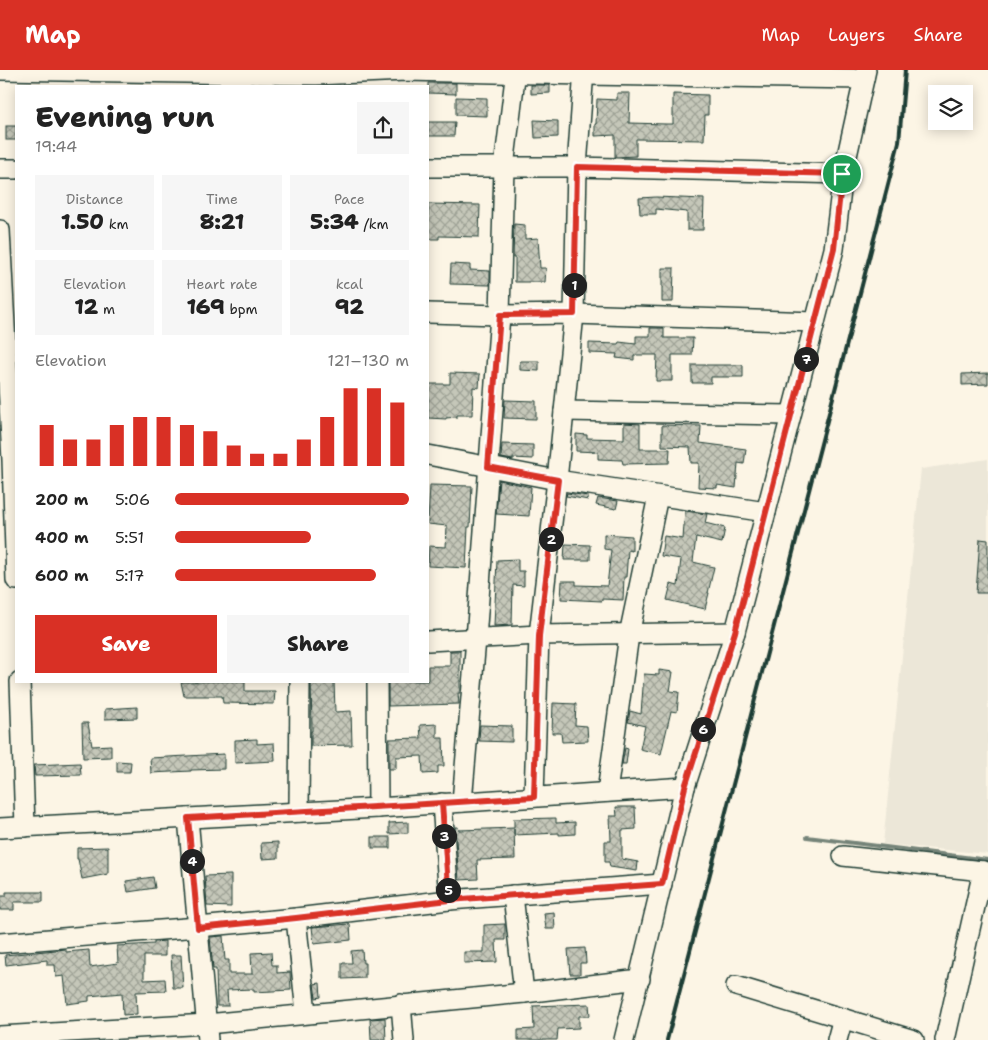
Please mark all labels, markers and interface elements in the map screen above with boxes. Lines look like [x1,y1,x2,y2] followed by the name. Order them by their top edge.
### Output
[25,19,81,51] text: Map
[762,23,800,47] text: Map
[828,23,885,47] text: Layers
[913,23,963,47] text: Share
[928,85,973,130] map controls
[928,85,973,130] button: layers
[35,98,214,136] text: Evening run
[357,102,409,154] button: share
[35,136,77,157] text: 19:44
[821,153,863,195] pin
[828,160,856,188] icon: arrive
[66,190,123,208] text: Distance
[206,190,238,208] text: Time
[334,190,365,208] text: Pace
[61,208,104,236] text: 1.50
[200,208,244,236] text: 8:21
[310,208,359,236] text: 5:34
[104,215,129,233] text: km
[359,215,389,233] text: /km
[562,272,586,298] pin: 1
[63,275,126,293] text: Elevation
[186,275,258,293] text: Heart rate
[336,275,363,293] text: kcal
[571,276,578,294] text: 1
[74,293,98,321] text: 12
[186,293,225,321] text: 169
[335,293,364,321] text: 92
[98,300,115,318] text: m
[225,300,258,318] text: bpm
[794,346,818,372] pin: 7
[35,350,107,371] text: Elevation
[328,350,409,371] text: 121–130 m
[802,350,811,368] text: 7
[35,489,88,510] text: 200 m
[115,489,150,510] text: 5:06
[538,526,564,552] pin: 2
[35,527,89,548] text: 400 m
[115,527,144,548] text: 5:51
[547,530,556,548] text: 2
[35,565,89,586] text: 600 m
[115,565,145,586] text: 5:17
[35,615,217,673] button: Save
[227,615,409,673] button: Share
[690,716,716,742] pin: 6
[699,720,708,738] text: 6
[432,824,456,848] pin: 3
[440,827,449,845] text: 3
[180,848,204,874] pin: 4
[188,852,197,870] text: 4
[436,878,460,902] pin: 5
[444,881,453,899] text: 5

